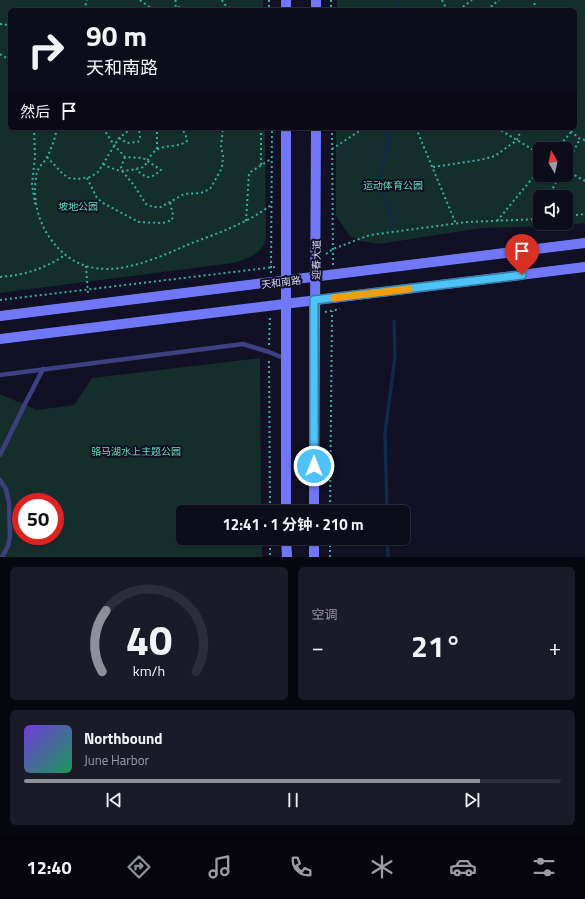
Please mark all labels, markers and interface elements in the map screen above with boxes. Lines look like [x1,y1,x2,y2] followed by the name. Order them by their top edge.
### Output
[86,14,147,57] text: 90 m
[20,24,72,76] icon: right
[86,54,158,81] text: 天和南路
[20,100,50,123] text: 然后
[58,100,80,122] icon: arrive
[533,142,573,182] north arrow
[533,142,573,230] map controls
[363,178,423,193] park label: 运动体育公园
[533,190,573,230] button: sound
[58,199,98,214] park label: 坡地公园
[505,234,539,275] pin
[309,240,324,280] street label: 迎春大道
[511,240,533,262] icon: arrive
[260,273,302,292] street label: 天和南路
[91,444,181,459] park label: 骆马湖水上主题公园
[293,445,335,487] position arrow
[12,493,64,545] speed limit sign: 50
[222,513,364,536] text: 12:41 · 1 分钟 · 210 m
[312,604,338,624] text: 空调
[125,607,172,670] text: 40
[411,623,461,669] text: 21°
[312,630,324,664] text: −
[549,630,561,664] text: +
[133,659,165,681] text: km/h
[84,727,163,750] text: Northbound
[84,750,149,770] text: June Harbor
[103,789,125,811] icon: previous
[282,789,304,811] icon: pause
[461,789,483,811] icon: next
[125,853,153,881] icon: directions
[206,853,234,881] icon: music
[287,853,315,881] icon: phone
[368,853,396,881] icon: climate
[449,853,477,881] icon: car
[530,853,558,881] icon: filters
[27,854,72,881] text: 12:40

